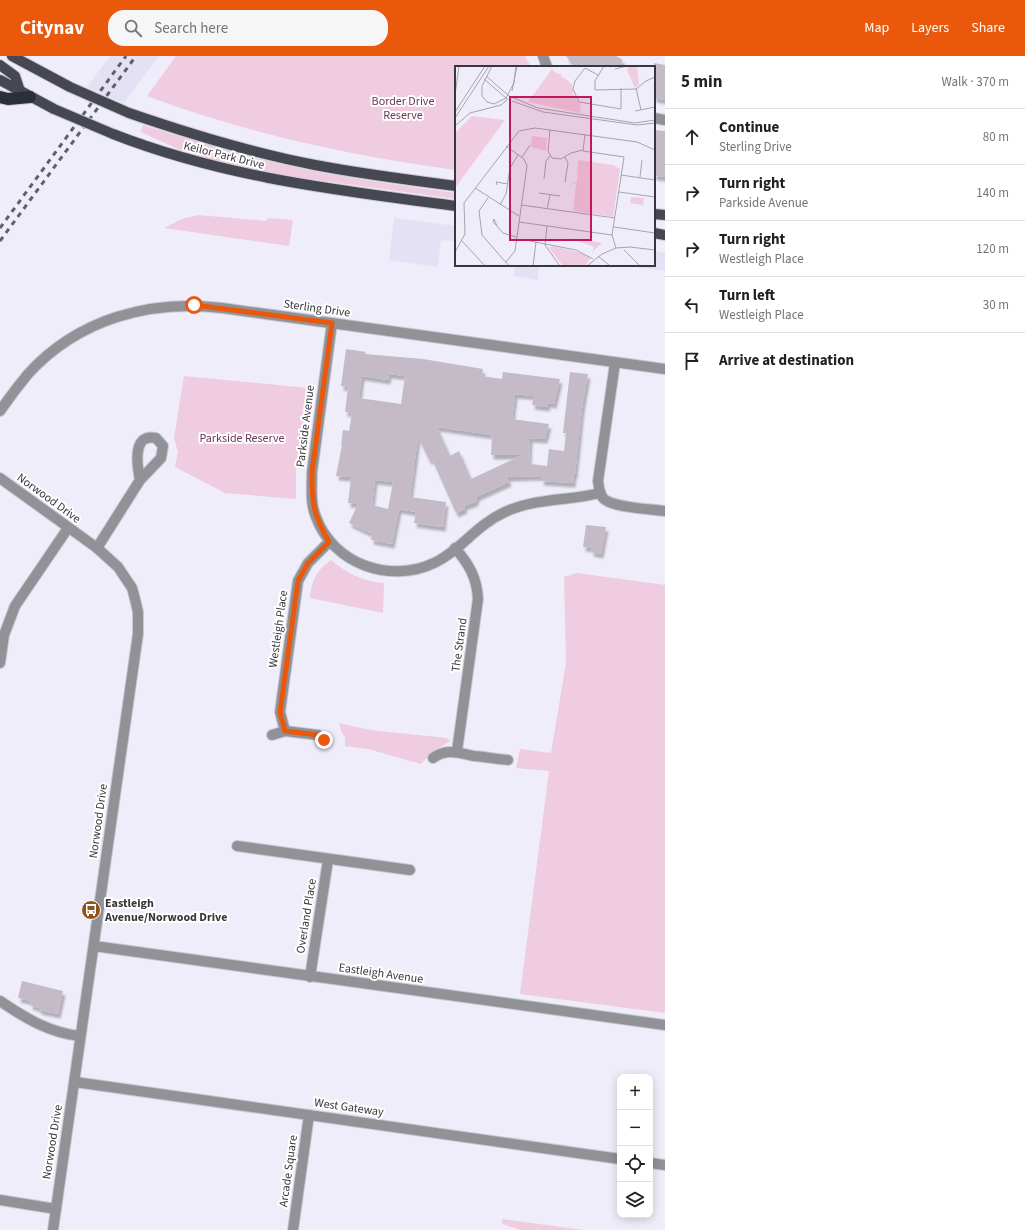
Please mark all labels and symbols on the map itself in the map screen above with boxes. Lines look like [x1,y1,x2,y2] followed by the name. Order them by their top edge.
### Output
[455,66,655,266] inset map
[372,93,434,124] park label: Border Drive Reserve
[182,137,266,174] street label: Keilor Park Drive
[282,295,351,322] street label: Sterling Drive
[185,296,203,314] route start
[292,384,319,468] street label: Parkside Avenue
[199,430,285,447] park label: Parkside Reserve
[13,469,84,527] street label: Norwood Drive
[265,589,292,669] street label: Westleigh Place
[447,617,472,673] street label: The Strand
[315,731,333,749] route end
[85,783,112,860] street label: Norwood Drive
[292,877,321,955] street label: Overland Place
[104,895,227,926] place label: Eastleigh Avenue/Norwood Drive
[80,899,102,921] bus stop icon: Eastleigh Avenue/Norwood Drive
[338,959,424,988] street label: Eastleigh Avenue
[313,1094,385,1121] street label: West Gateway
[38,1104,67,1181] street label: Norwood Drive
[275,1134,302,1208] street label: Arcade Square

